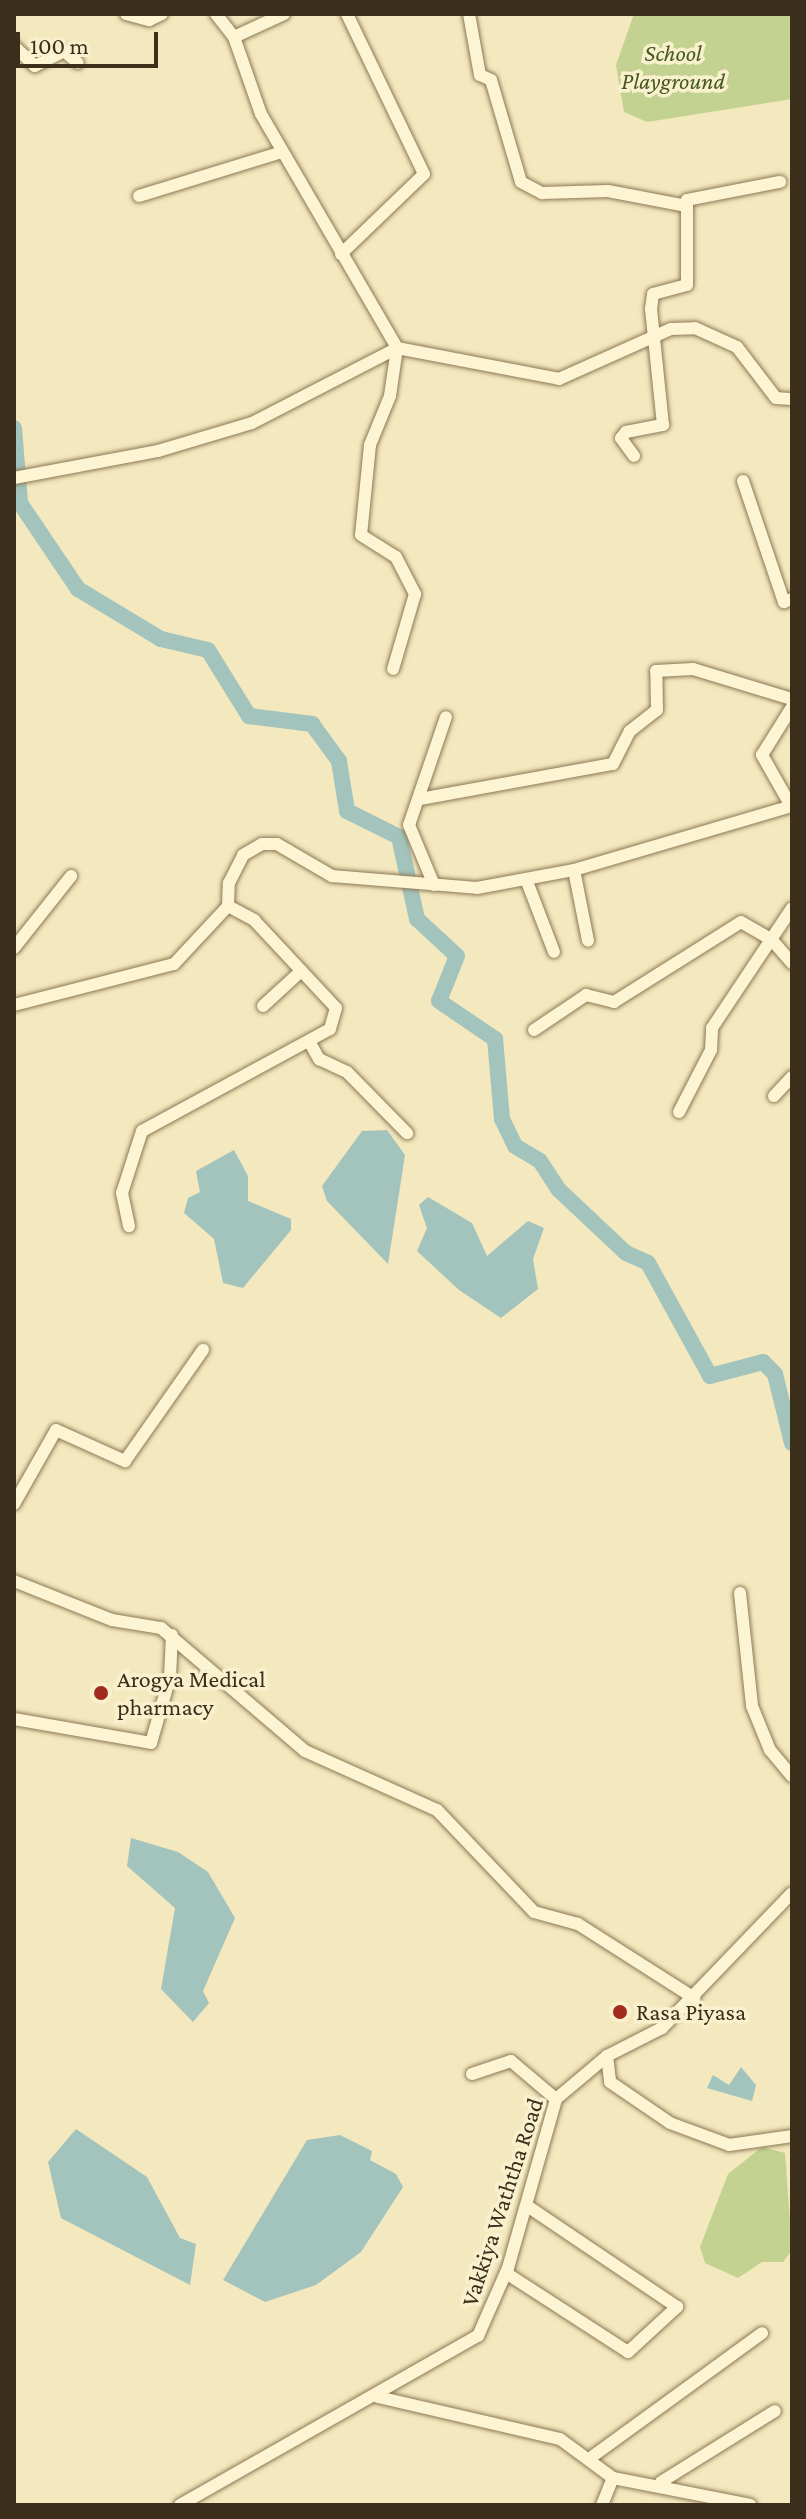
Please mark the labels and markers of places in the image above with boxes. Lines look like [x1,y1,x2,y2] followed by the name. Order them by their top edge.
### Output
[117,1665,265,1721] place label: Arogya Medical pharmacy
[92,1684,110,1702] marker: Arogya Medical pharmacy
[636,1998,746,2026] place label: Rasa Piyasa
[611,2003,629,2021] marker: Rasa Piyasa

